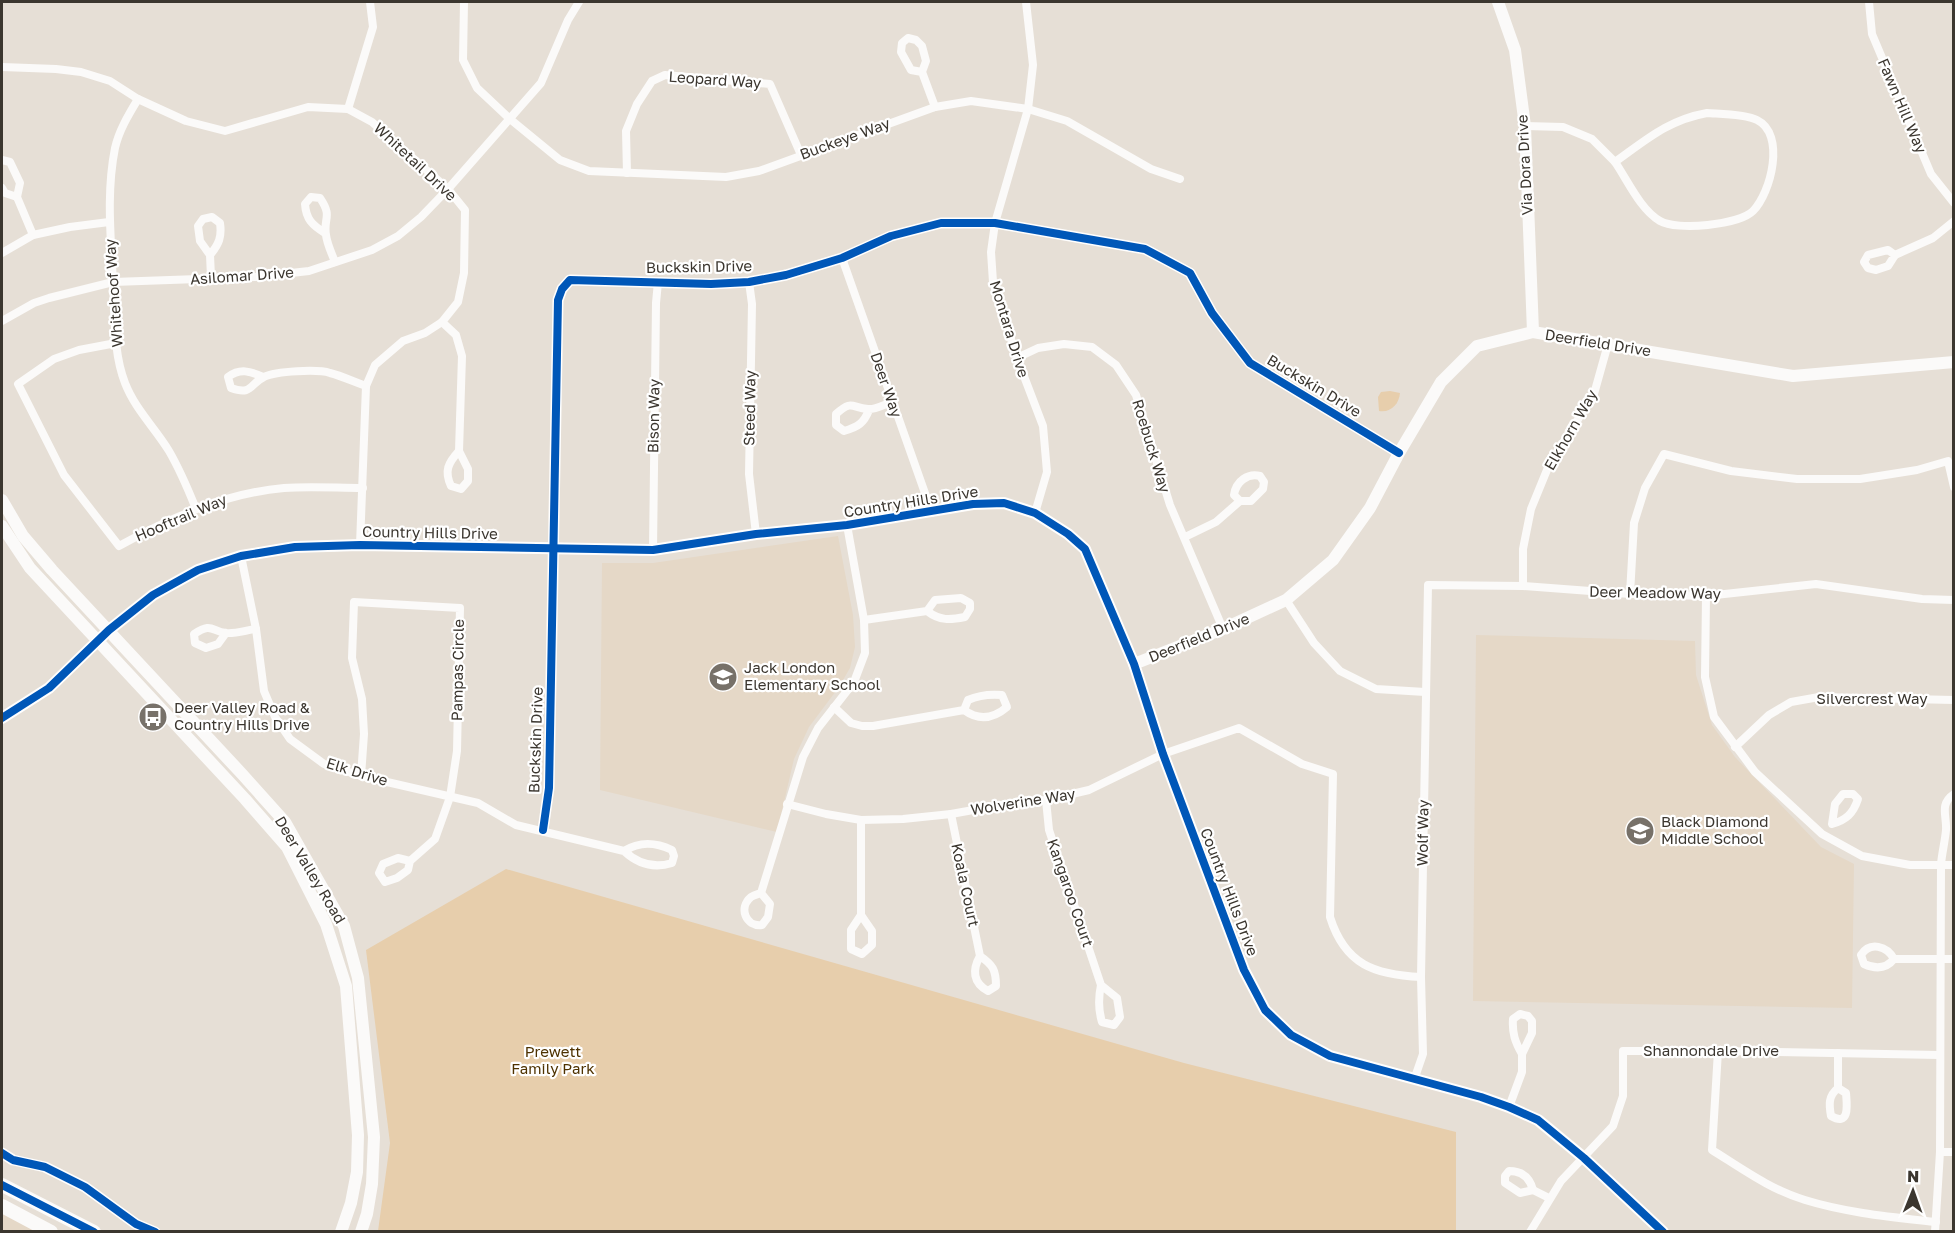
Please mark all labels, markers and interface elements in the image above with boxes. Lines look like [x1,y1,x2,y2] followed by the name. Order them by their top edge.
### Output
[1875,55,1931,156] street label: Fawn Hill Way
[668,67,763,91] street label: Leopard Way
[797,113,893,163] street label: Buckeye Way
[1512,114,1536,216] street label: Via Dora Drive
[371,118,461,204] street label: Whitetail Drive
[100,237,126,348] street label: Whitehoof Way
[646,256,753,276] street label: Buckskin Drive
[189,262,295,288] street label: Asilomar Drive
[987,278,1033,380] street label: Montara Drive
[1544,325,1653,359] street label: Deerfield Drive
[867,350,907,420] street label: Deer Way
[1264,350,1365,420] street label: Buckskin Drive
[739,369,759,446] street label: Steed Way
[643,378,663,453] street label: Bison Way
[1540,386,1601,473] street label: Elkhorn Way
[1129,397,1175,495] street label: Roebuck Way
[842,481,980,521] street label: Country Hills Drive
[132,489,230,545] street label: Hooftrail Way
[362,522,498,542] street label: Country Hills Drive
[1589,582,1722,602] street label: Deer Meadow Way
[1146,609,1252,665] street label: Deerfield Drive
[447,618,467,721] street label: Pampas Circle
[744,658,880,693] place label: Jack London Elementary School
[707,661,739,693] school or university icon: Jack London Elementary School
[524,686,546,793] street label: Buckskin Drive
[1816,689,1928,707] street label: Silvercrest Way
[174,698,310,733] place label: Deer Valley Road & Country Hills Drive
[137,701,169,733] bus stop icon: Deer Valley Road & Country Hills Drive
[324,753,390,789] street label: Elk Drive
[969,784,1077,818] street label: Wolverine Way
[1412,799,1432,867] street label: Wolf Way
[1661,812,1768,847] place label: Black Diamond Middle School
[272,813,350,926] street label: Deer Valley Road
[1624,815,1656,847] school or university icon: Black Diamond Middle School
[1197,825,1263,958] street label: Country Hills Drive
[1044,836,1098,949] street label: Kangaroo Court
[948,841,984,928] street label: Koala Court
[1643,1041,1779,1059] street label: Shannondale Drive
[511,1042,595,1077] park label: Prewett Family Park
[1883,1161,1943,1221] north arrow
[1907,1166,1920,1186] text: N

